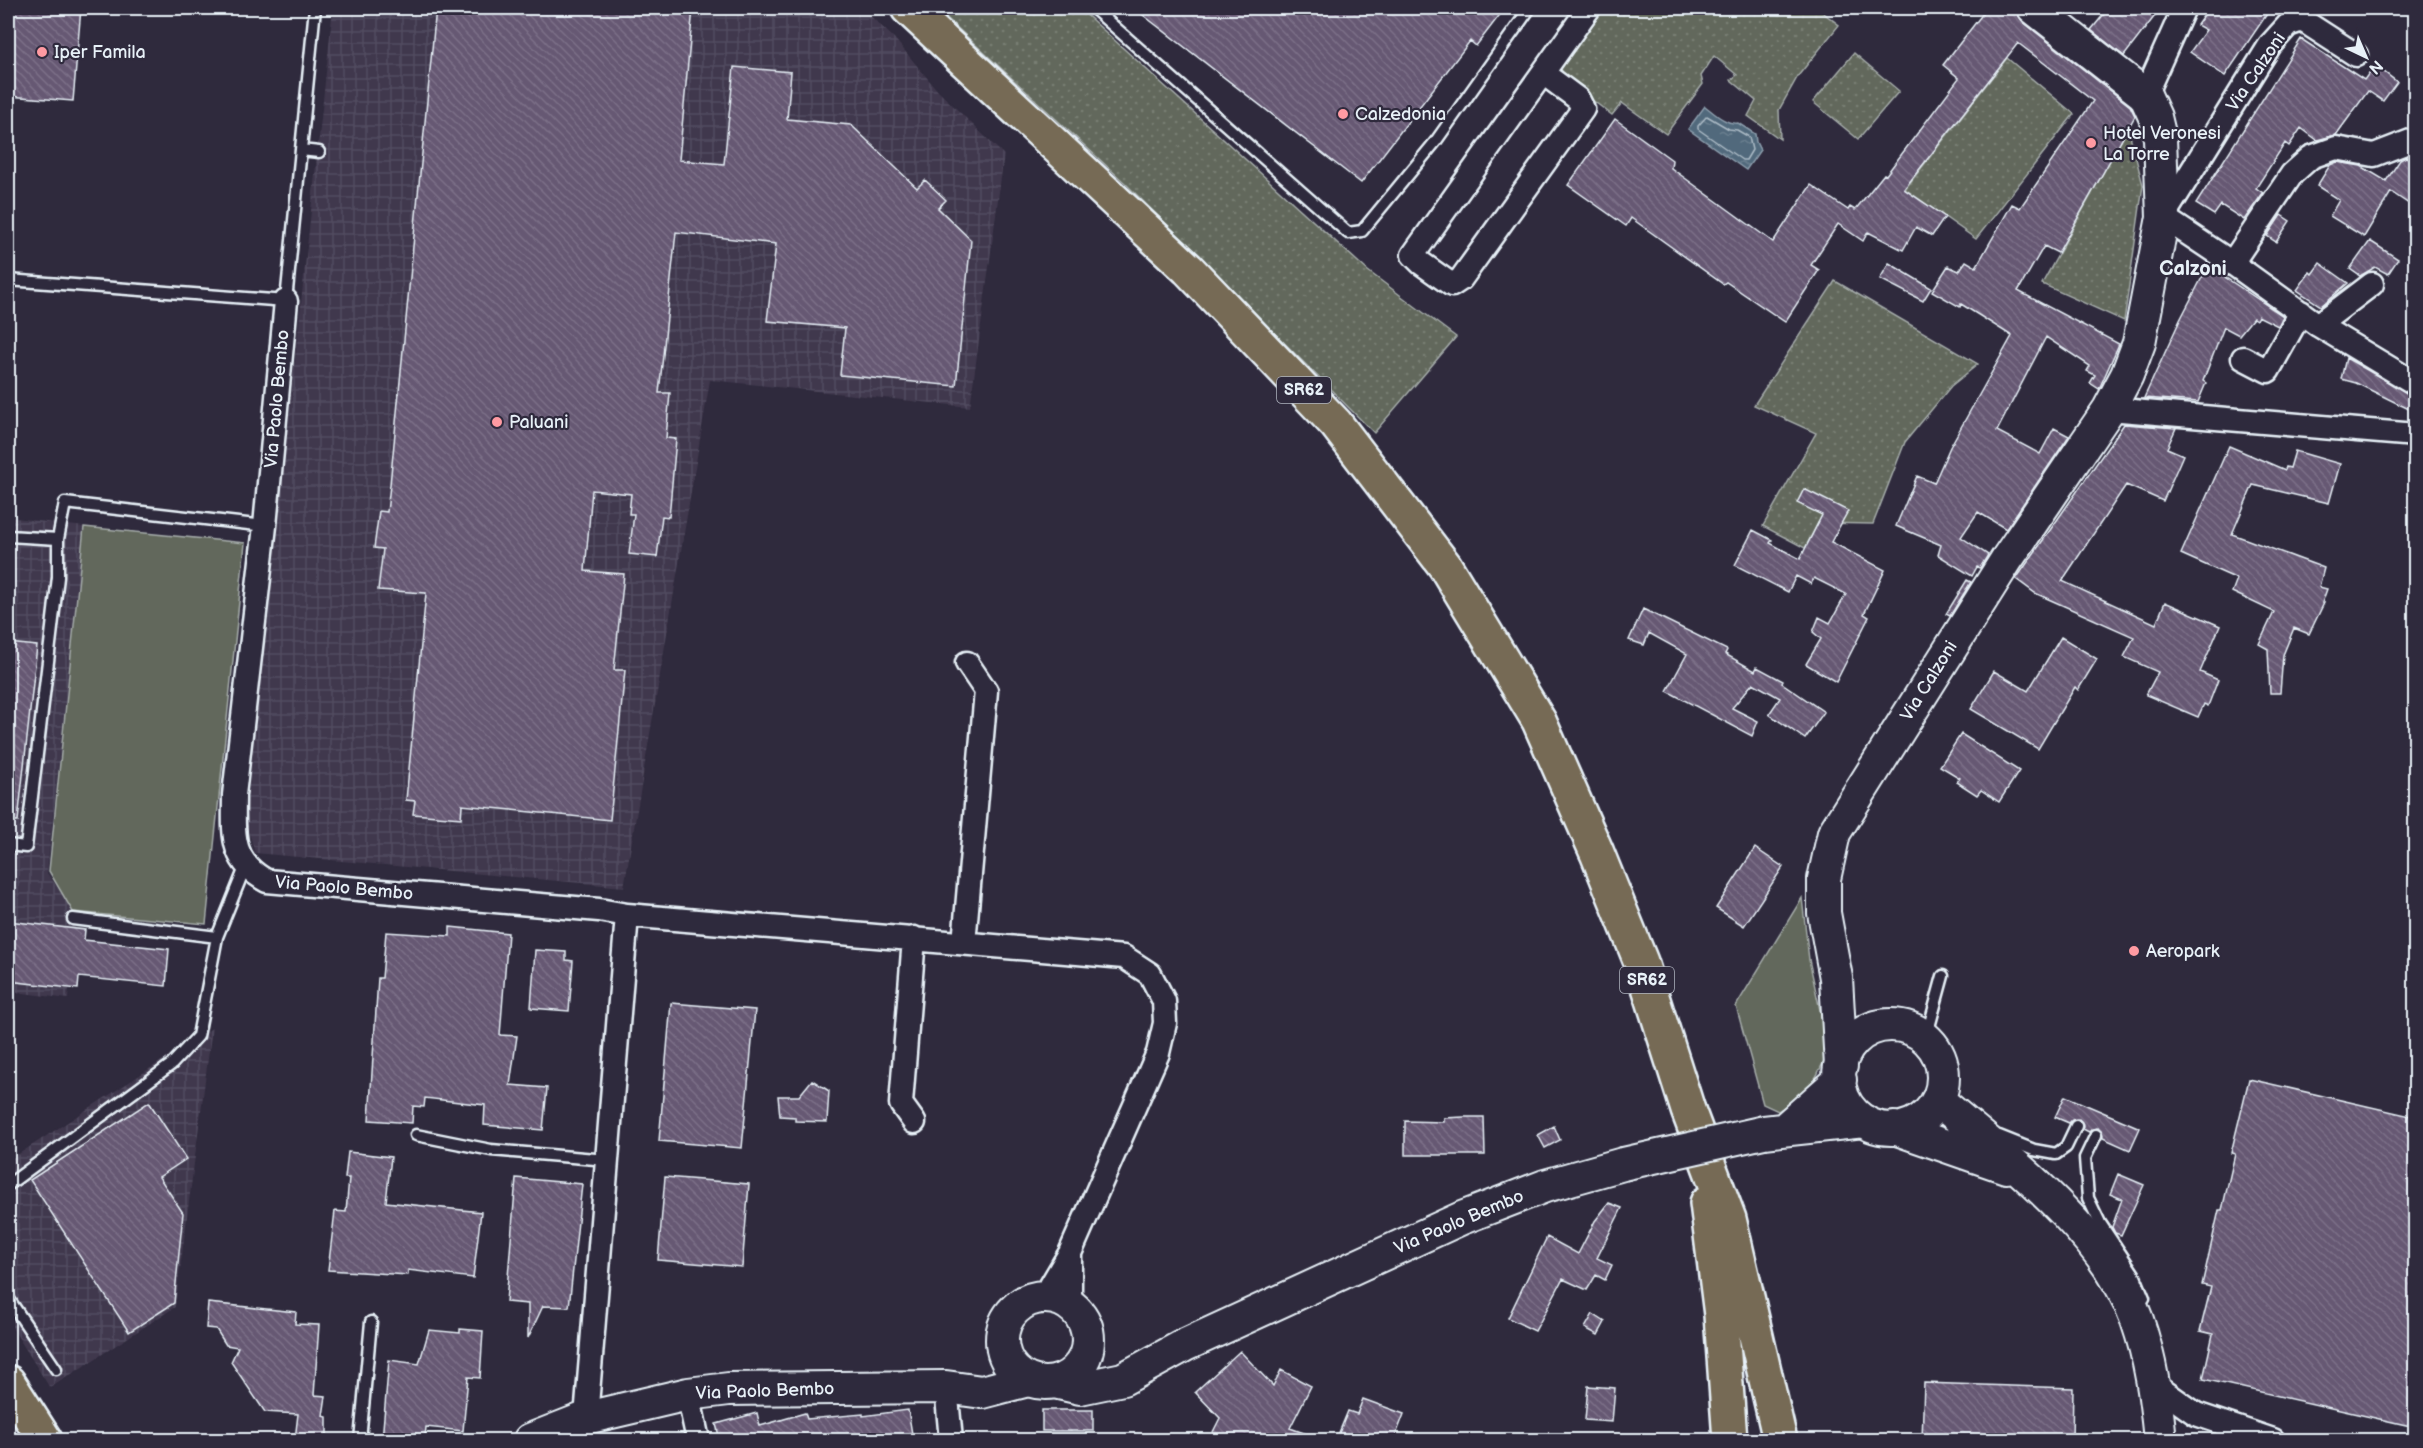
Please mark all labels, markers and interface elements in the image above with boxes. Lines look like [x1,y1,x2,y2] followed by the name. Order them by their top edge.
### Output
[2336,27,2396,87] north arrow
[2222,29,2290,115] street label: Via Calzoni
[54,42,146,63] place label: Iper Famila
[35,45,49,59] marker: Iper Famila
[2364,56,2386,78] text: N
[1355,104,1446,125] place label: Calzedonia
[1336,107,1350,121] marker: Calzedonia
[2103,123,2221,165] place label: Hotel Veronesi La Torre
[2084,136,2098,150] marker: Hotel Veronesi La Torre
[2159,257,2227,281] district label: Calzoni
[260,329,294,469] street label: Via Paolo Bembo
[1277,377,1331,403] road number: SR62
[509,412,568,433] place label: Paluani
[490,415,504,429] marker: Paluani
[1896,637,1962,725] street label: Via Calzoni
[274,871,414,905] street label: Via Paolo Bembo
[2146,941,2220,962] place label: Aeropark
[2127,944,2141,958] marker: Aeropark
[1620,967,1674,993] road number: SR62
[1391,1185,1527,1259] street label: Via Paolo Bembo
[695,1378,835,1404] street label: Via Paolo Bembo

